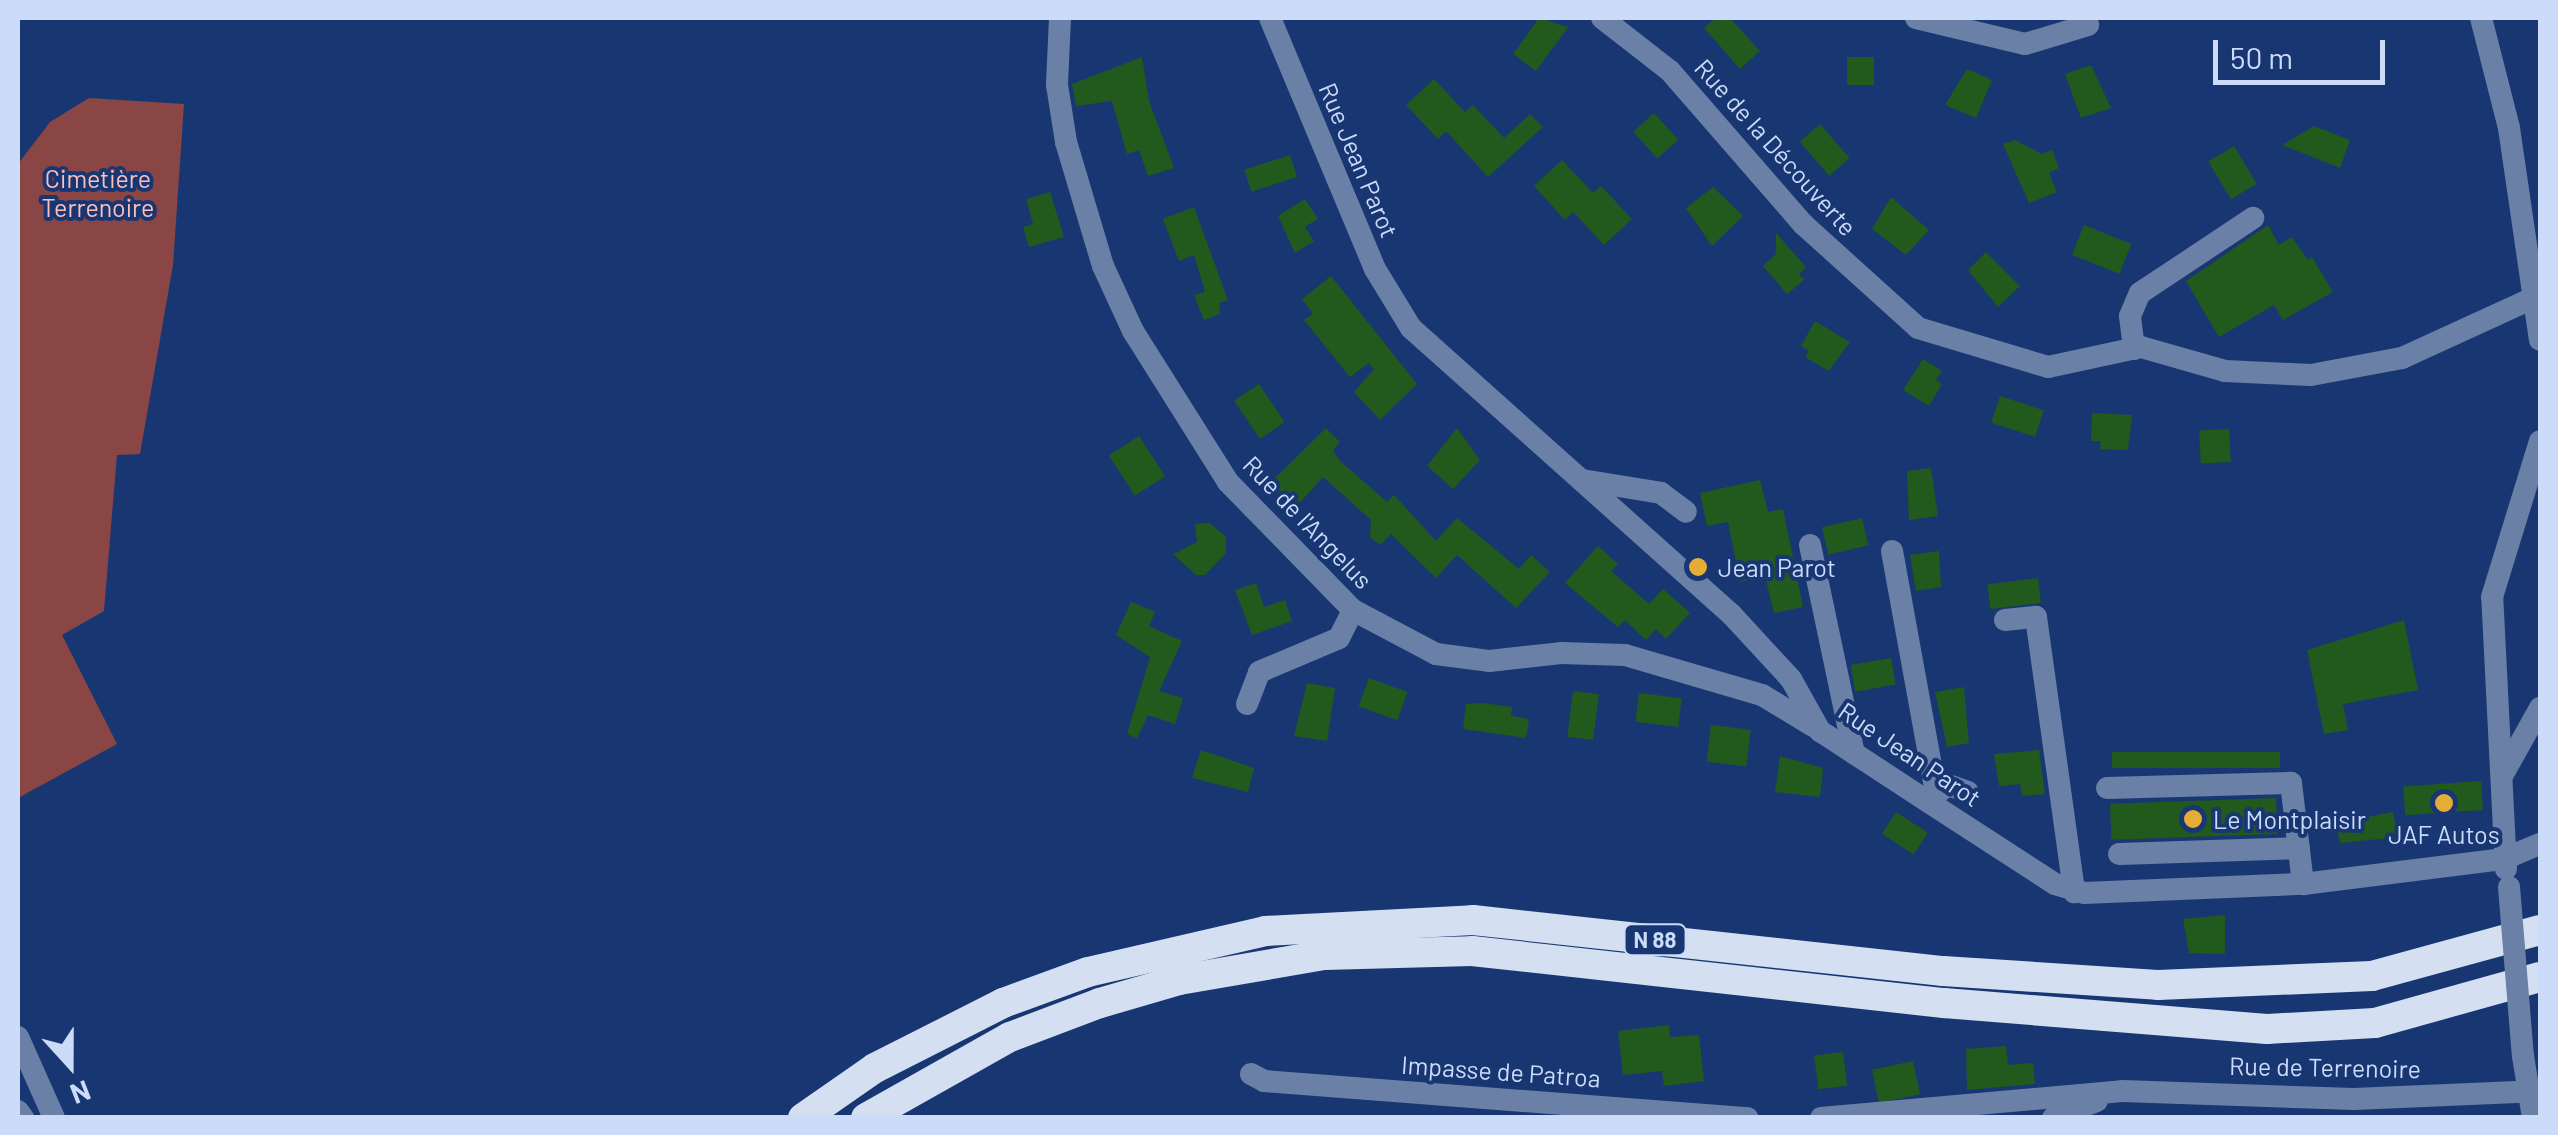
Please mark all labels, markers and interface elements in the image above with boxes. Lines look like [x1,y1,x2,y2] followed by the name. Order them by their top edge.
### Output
[2218,20,2390,82] scale bar
[2230,39,2293,75] text: 50 m
[1689,52,1863,242] street label: Rue de la Découverte
[1313,78,1405,242] street label: Rue Jean Parot
[42,164,154,223] park label: Cimetière Terrenoire
[1237,449,1379,595] street label: Rue de l'Angelus
[1718,552,1836,582] place label: Jean Parot
[1687,556,1709,578] marker: Jean Parot
[1833,695,1987,813] street label: Rue Jean Parot
[2433,792,2455,814] marker: JAF Autos
[2213,804,2366,834] place label: Le Montplaisir
[2182,808,2204,830] marker: Le Montplaisir
[2388,819,2500,849] place label: JAF Autos
[1622,923,1688,957] road number: N 88
[20,1015,120,1115] north arrow
[1400,1049,1602,1093] street label: Impasse de Patroa
[2229,1050,2421,1084] street label: Rue de Terrenoire
[66,1074,96,1112] text: N

